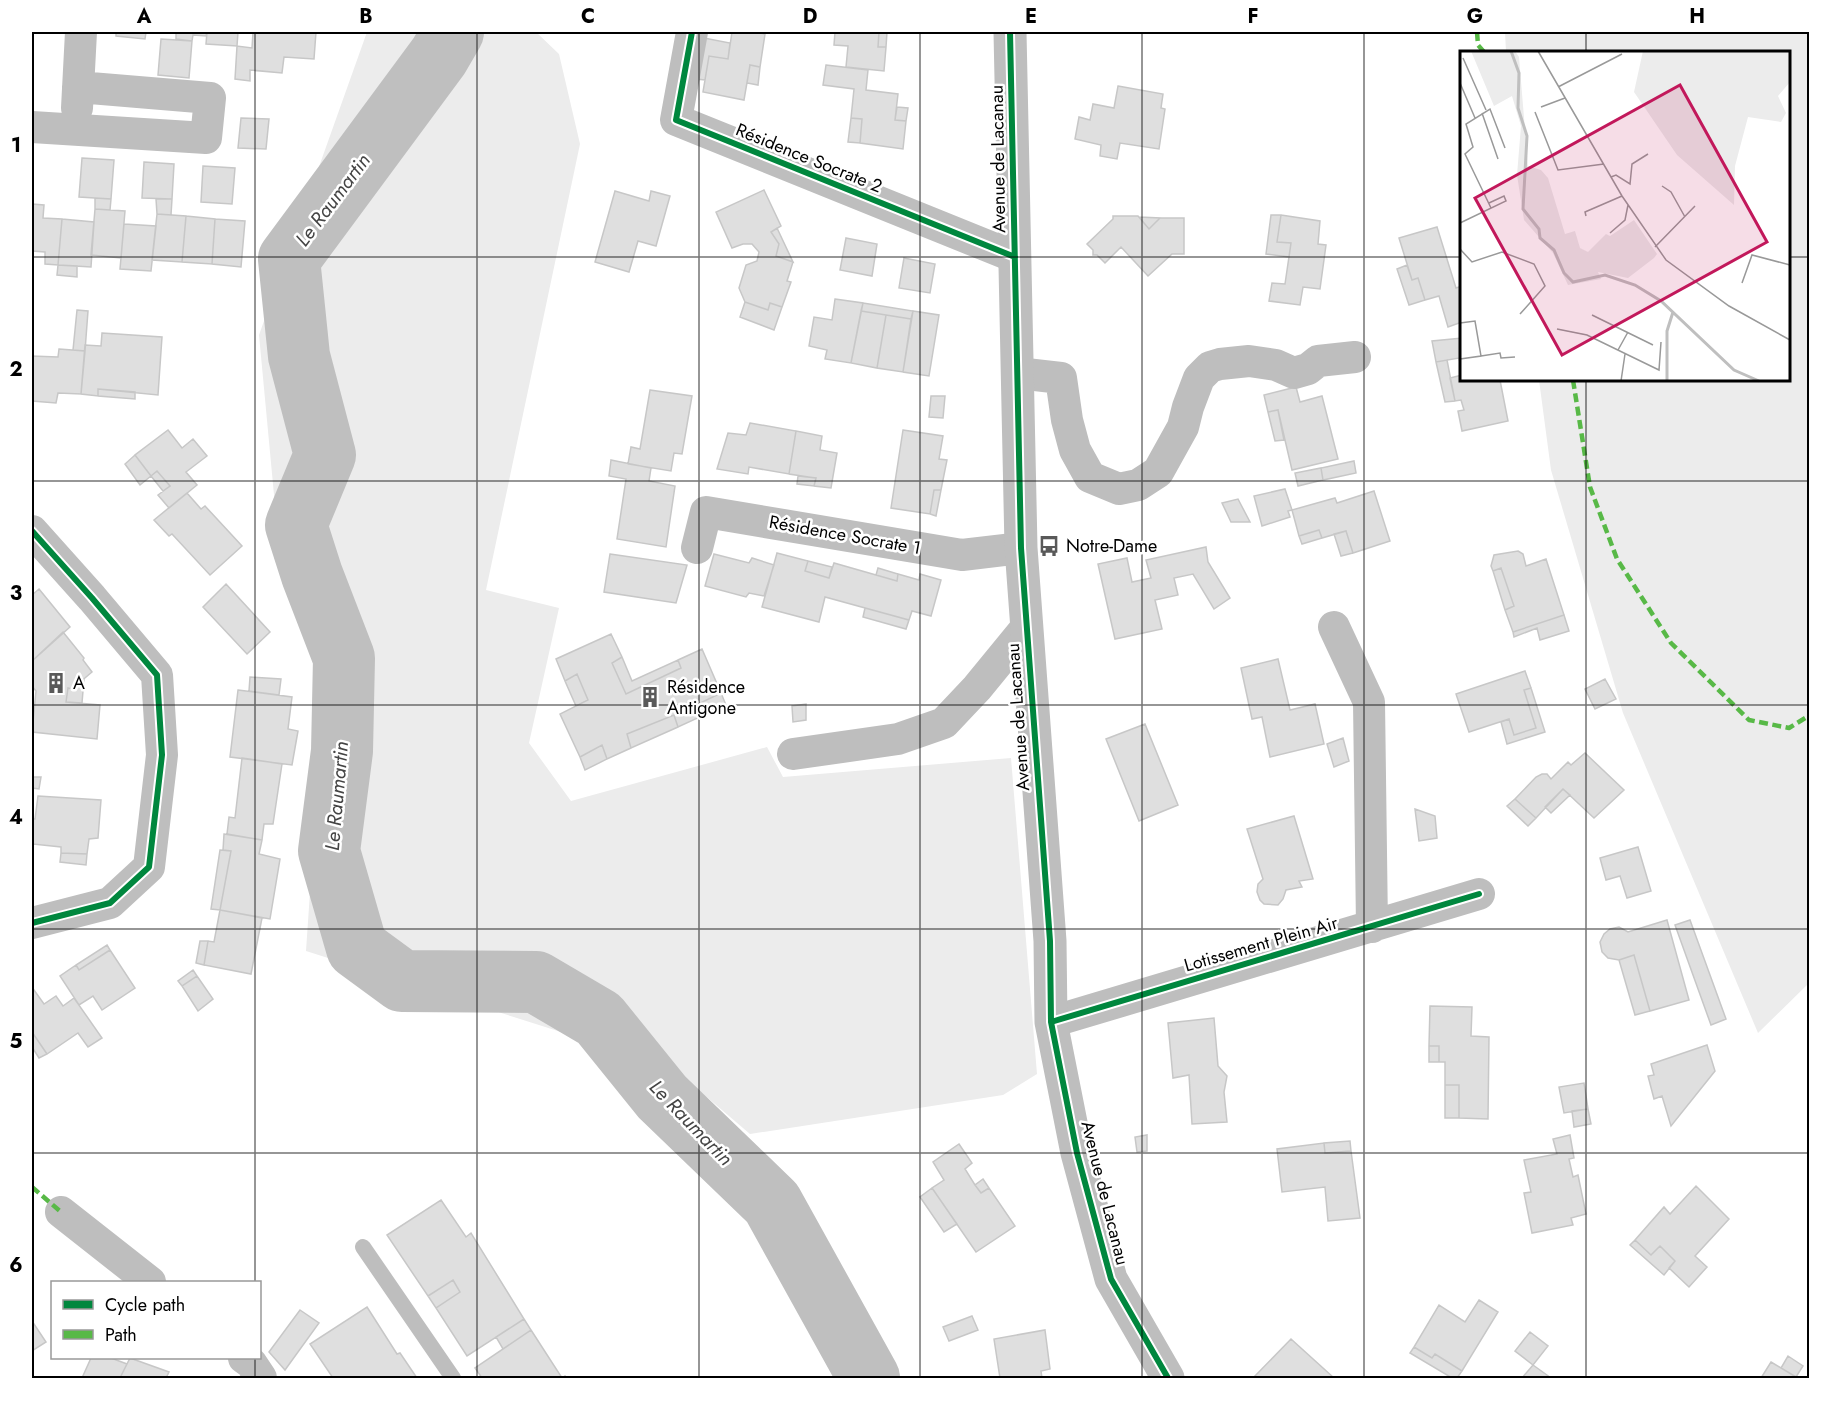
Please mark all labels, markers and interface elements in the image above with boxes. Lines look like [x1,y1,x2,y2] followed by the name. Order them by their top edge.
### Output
[136,2,152,31] text: A
[359,2,373,31] text: B
[581,2,595,31] text: C
[803,2,817,31] text: D
[1025,2,1037,31] text: E
[1247,2,1259,31] text: F
[1467,2,1483,31] text: G
[1689,2,1705,31] text: H
[1460,51,1790,381] inset map
[984,85,1012,233] street label: Avenue de Lacanau
[732,117,886,199] street label: Résidence Socrate 2
[11,131,21,160] text: 1
[288,148,378,252] water label: Le Raumartin
[9,355,23,384] text: 2
[767,509,923,561] street label: Résidence Socrate 1
[1066,533,1157,559] place label: Notre-Dame
[1037,534,1061,558] bus stop icon: Notre-Dame
[10,579,22,608] text: 3
[1000,642,1036,792] street label: Avenue de Lacanau
[73,670,85,696] place label: A
[44,671,68,695] building icon: A
[667,674,745,721] place label: Résidence Antigone
[638,685,662,709] building icon: Résidence Antigone
[318,740,356,852] water label: Le Raumartin
[9,803,23,832] text: 4
[1181,909,1342,978] street label: Lotissement Plein Air
[10,1027,23,1056] text: 5
[642,1074,740,1172] water label: Le Raumartin
[1074,1118,1136,1268] street label: Avenue de Lacanau
[9,1251,23,1280] text: 6
[51,1281,261,1359] legend
[105,1292,185,1318] text: Cycle path
[105,1322,137,1348] text: Path

